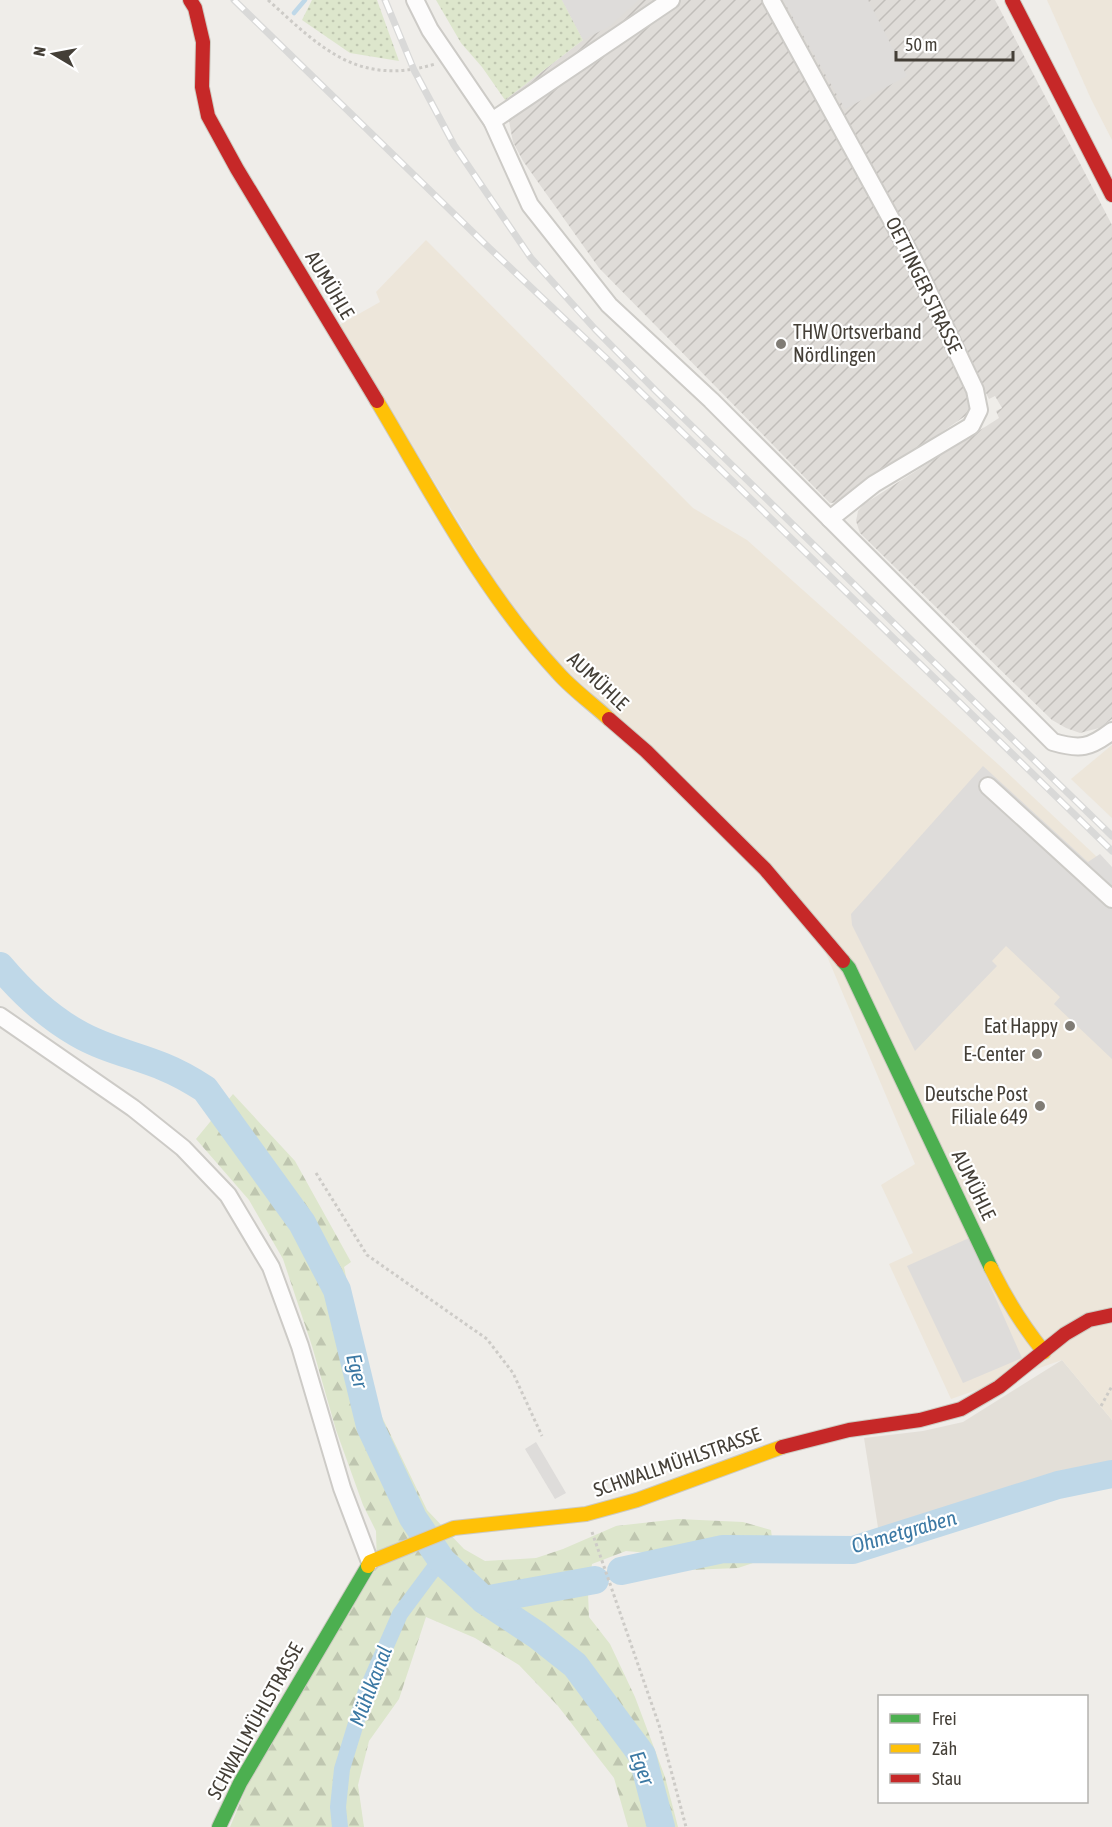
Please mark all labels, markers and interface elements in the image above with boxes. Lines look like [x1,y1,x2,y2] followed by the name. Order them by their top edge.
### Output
[24,24,84,84] north arrow
[896,24,1013,62] scale bar
[905,34,937,55] text: 50 m
[30,45,49,58] text: N
[881,213,968,357] street label: OETTINGER STRASSE
[301,247,360,323] street label: AUMÜHLE
[793,320,922,366] place label: THW Ortsverband Nördlingen
[774,337,788,351] marker: THW Ortsverband Nördlingen
[563,647,634,715] street label: AUMÜHLE
[984,1014,1058,1037] place label: Eat Happy
[1063,1019,1077,1033] marker: Eat Happy
[963,1042,1026,1065] place label: E-Center
[1030,1047,1044,1061] marker: E-Center
[925,1082,1028,1128] place label: Deutsche Post Filiale 649
[1033,1099,1047,1113] marker: Deutsche Post Filiale 649
[948,1146,1001,1224] street label: AUMÜHLE
[342,1351,374,1391] water label: Eger
[590,1422,764,1501] street label: SCHWALLMÜHLSTRASSE
[849,1505,959,1557] water label: Ohmetgraben
[202,1638,307,1803] street label: SCHWALLMÜHLSTRASSE
[344,1642,396,1729] water label: Mühlkanal
[878,1695,1088,1803] legend
[932,1708,957,1729] text: Frei
[932,1738,957,1759] text: Zäh
[626,1747,661,1789] water label: Eger
[932,1768,962,1789] text: Stau

